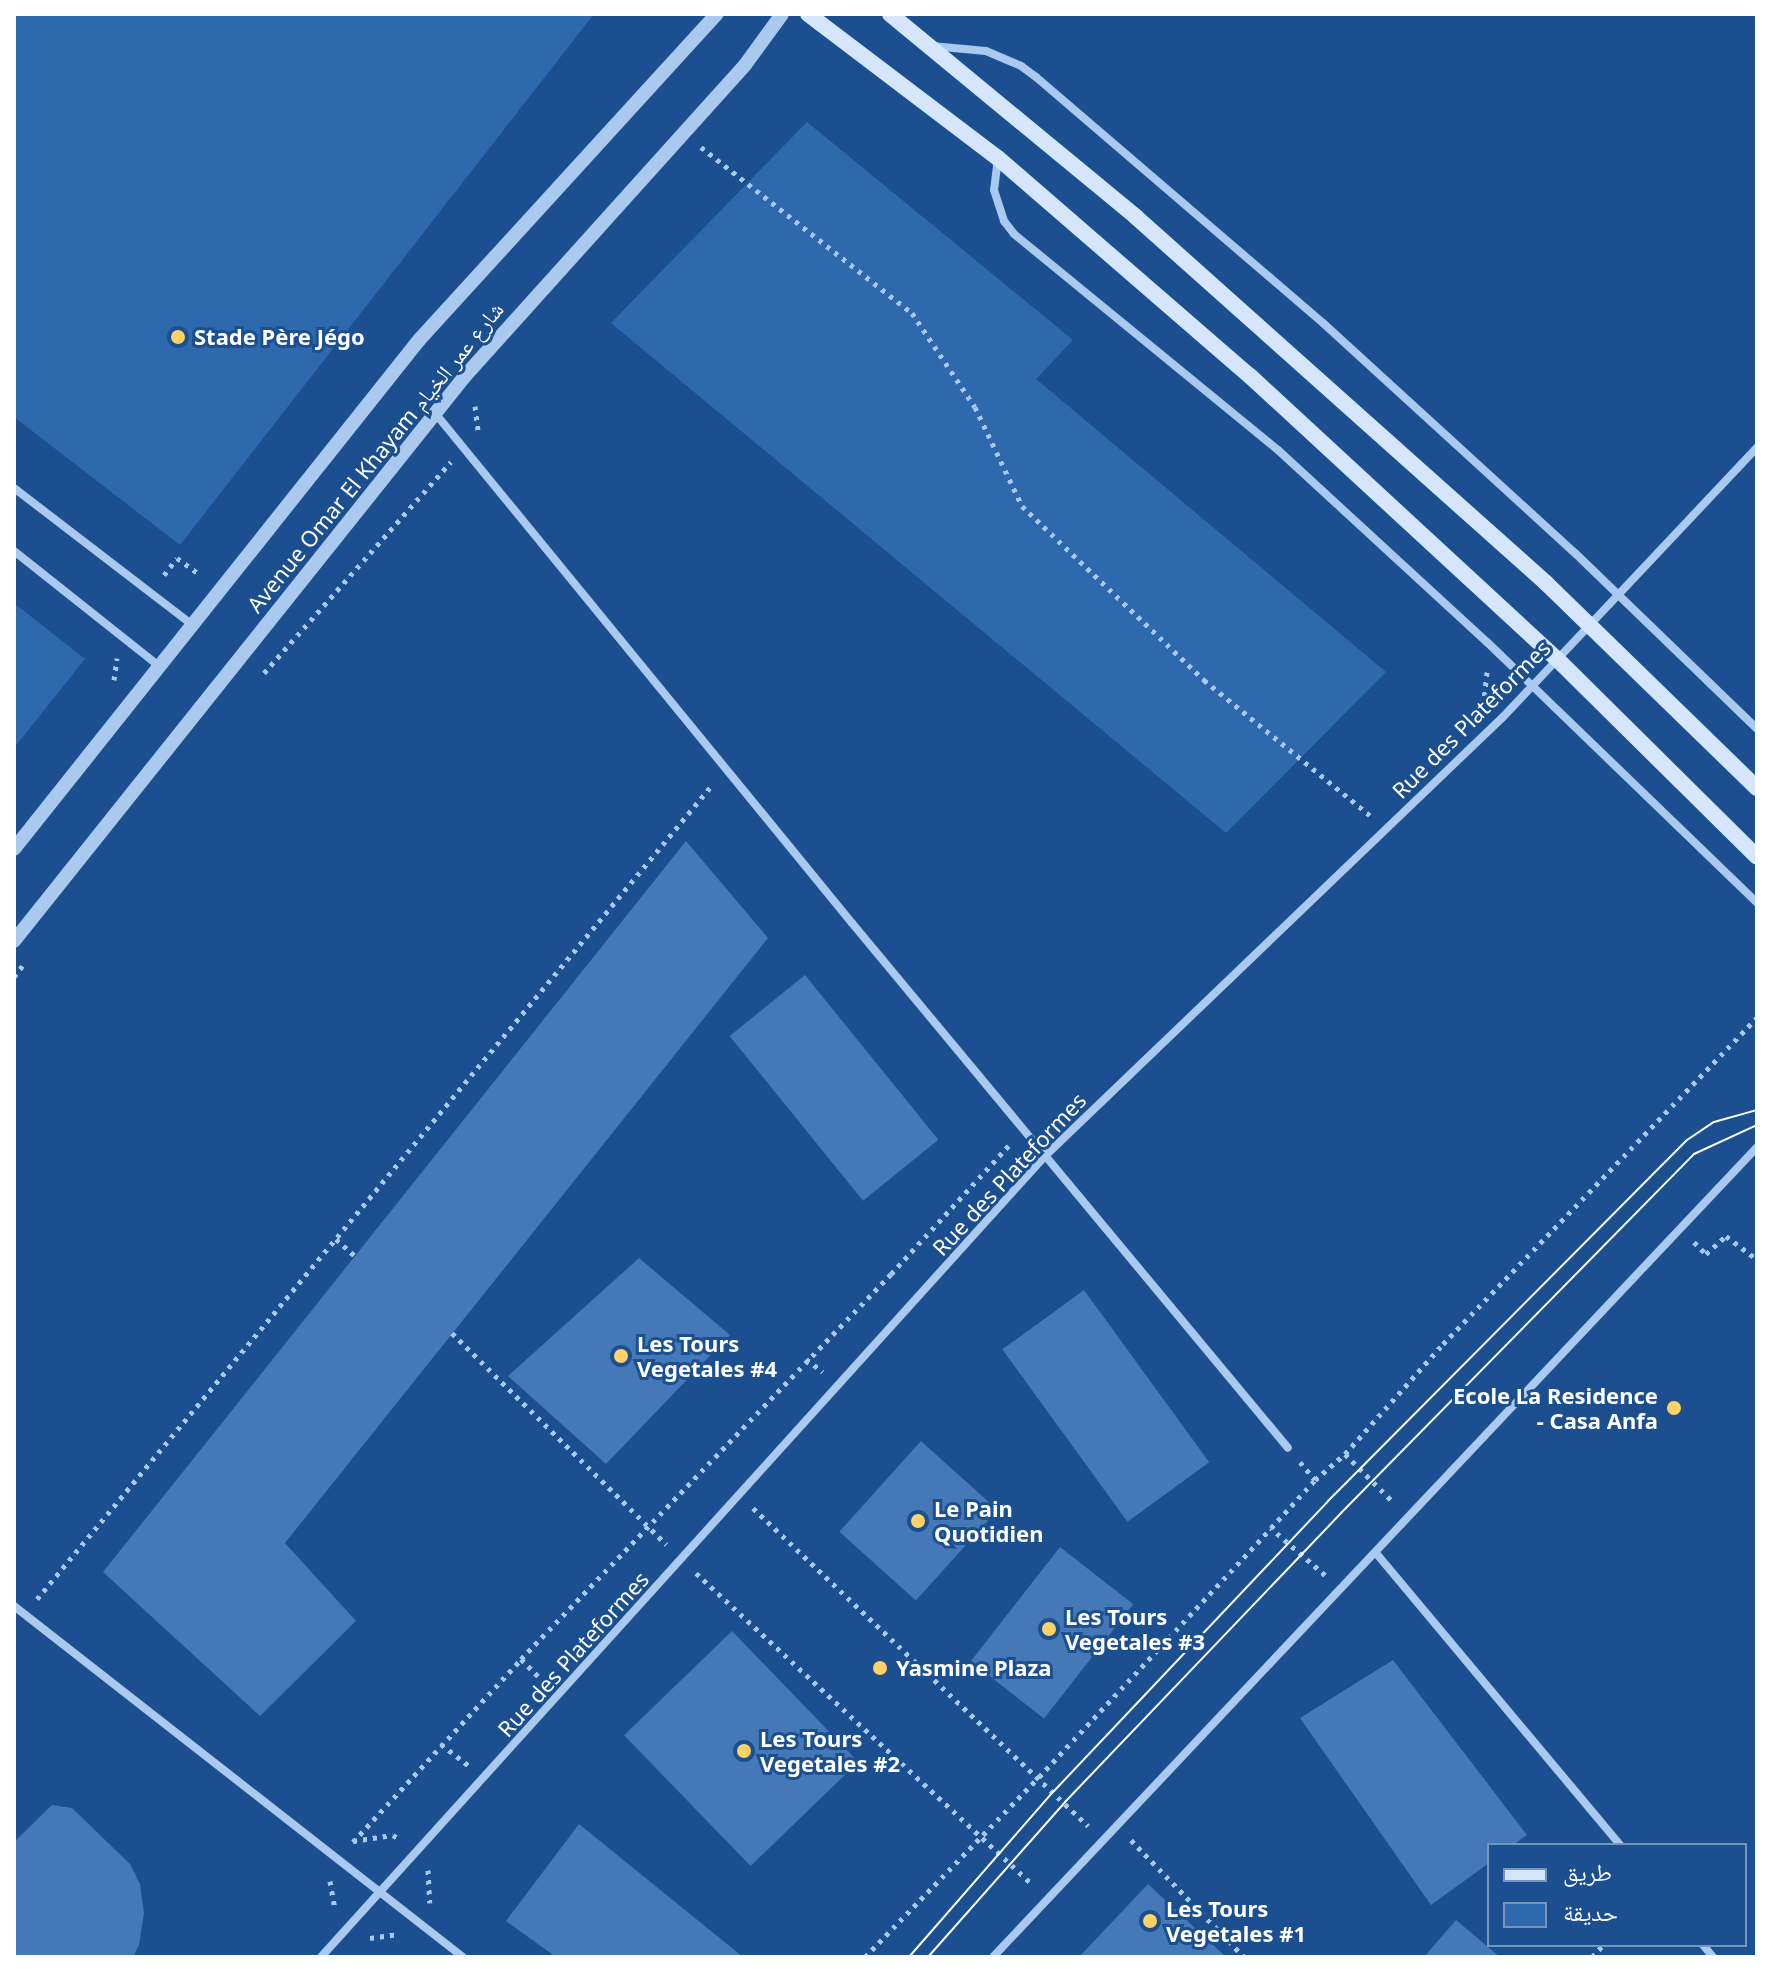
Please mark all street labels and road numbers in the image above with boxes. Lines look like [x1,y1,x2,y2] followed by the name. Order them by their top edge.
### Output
[241,296,509,618] street label: Avenue Omar El Khayam شارع عمر الخيام
[1386,634,1556,804] street label: Rue des Plateformes
[927,1087,1091,1261] street label: Rue des Plateformes
[492,1566,654,1742] street label: Rue des Plateformes

